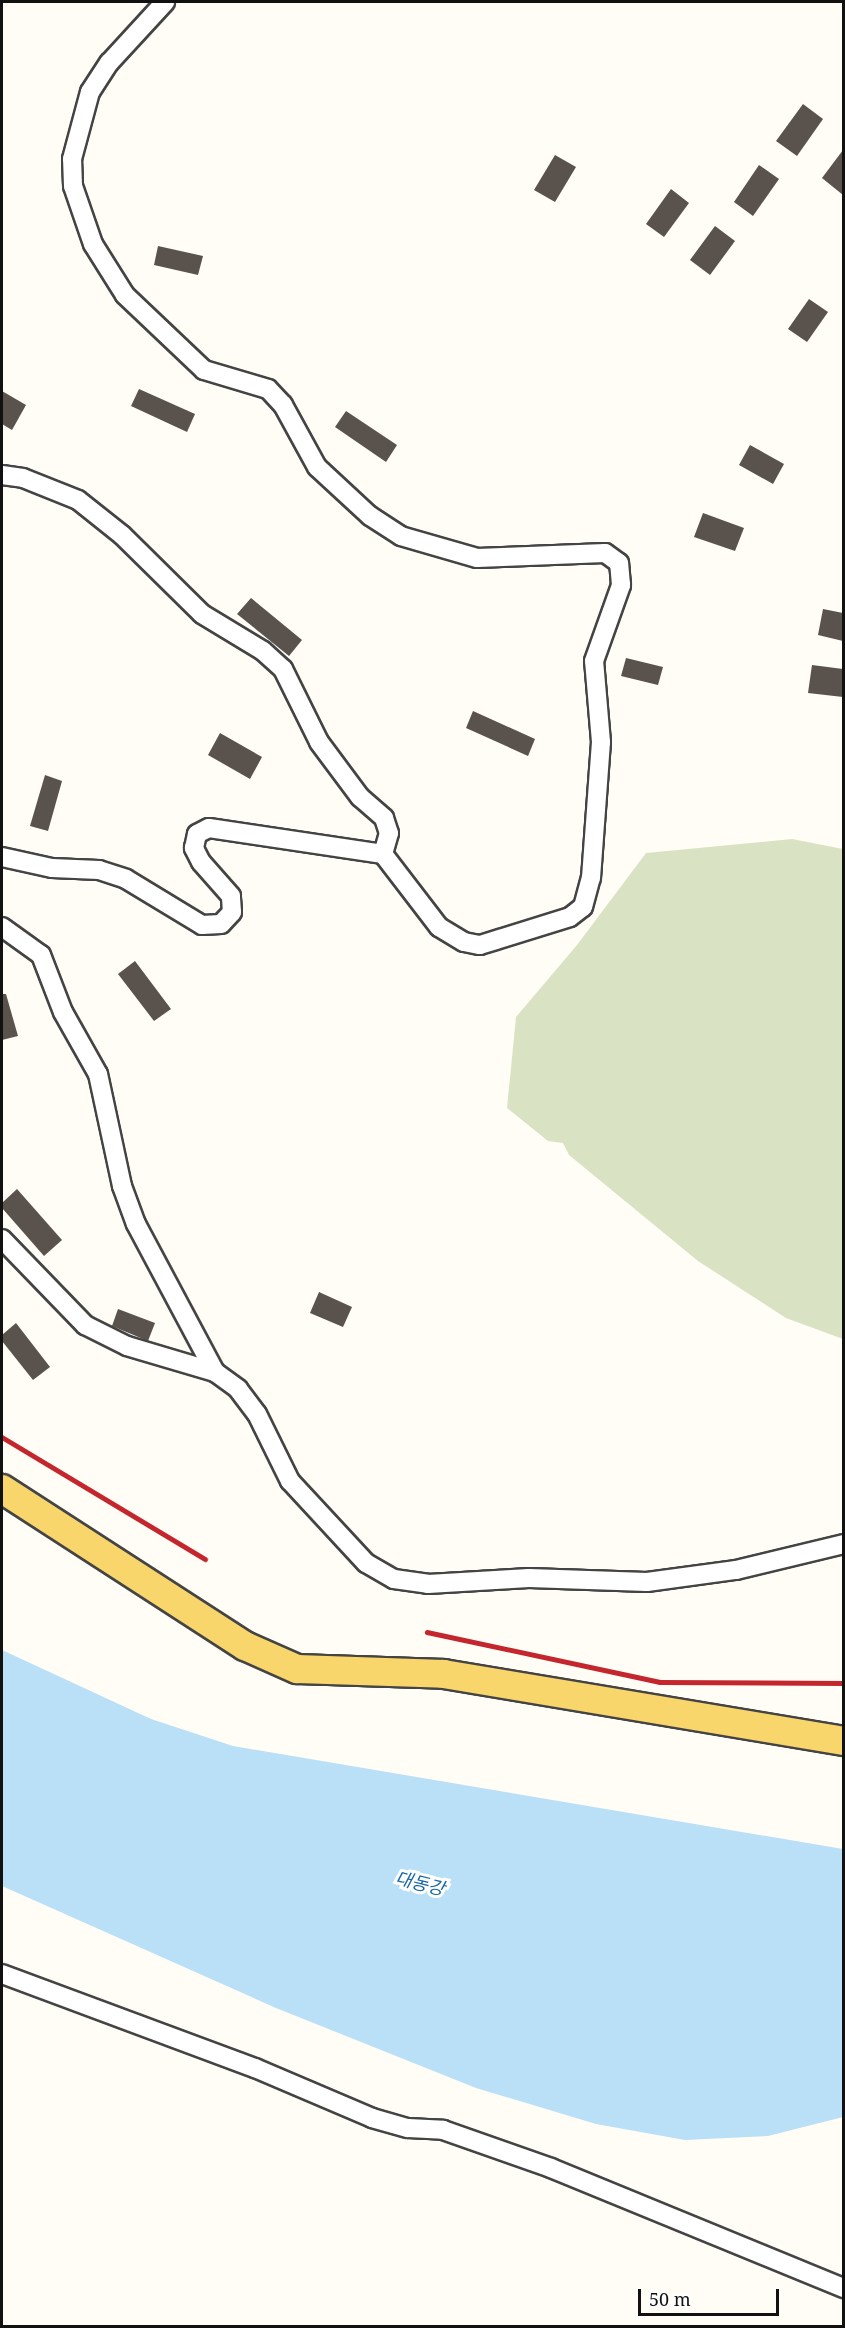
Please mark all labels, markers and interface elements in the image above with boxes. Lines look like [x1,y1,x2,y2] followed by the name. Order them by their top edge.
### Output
[393,1867,447,1899] water label: 대동강
[641,2277,782,2315] scale bar
[649,2287,691,2311] text: 50 m

